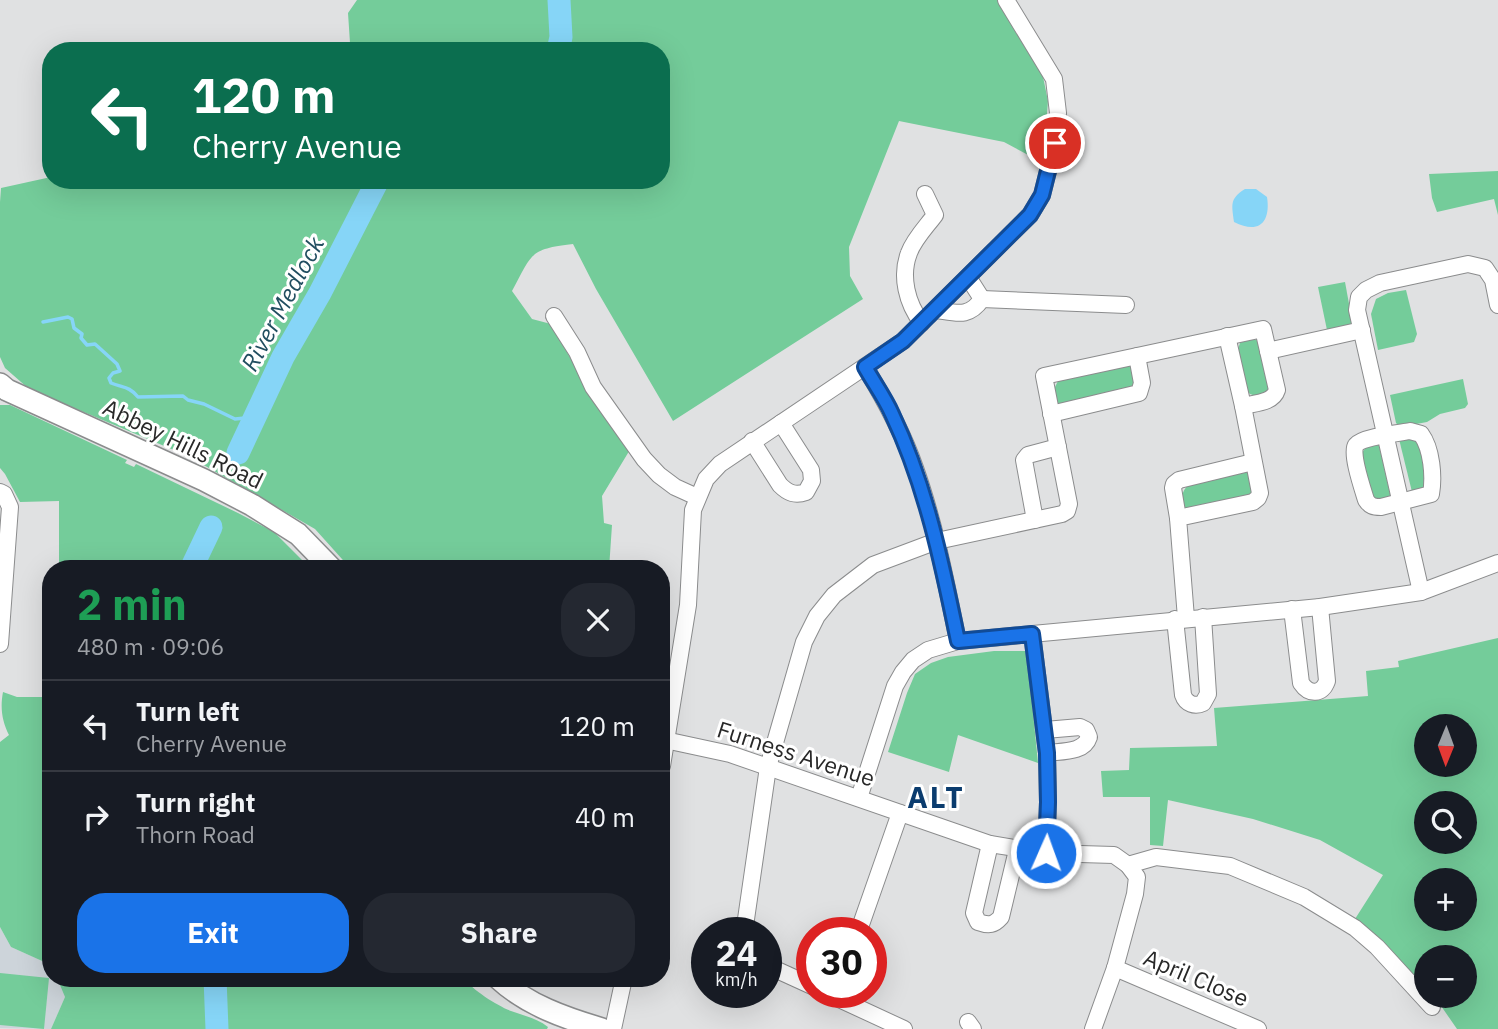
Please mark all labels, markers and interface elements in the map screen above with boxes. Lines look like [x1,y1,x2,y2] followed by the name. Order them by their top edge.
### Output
[192,63,336,126] text: 120 m
[77,70,168,161] icon: left
[1025,113,1085,173] pin
[1036,124,1074,162] icon: arrive
[192,125,402,167] text: Cherry Avenue
[233,230,331,376] water label: River Medlock
[98,391,269,495] street label: Abbey Hills Road
[77,577,187,632] text: 2 min
[561,583,635,657] button: close
[77,631,224,661] text: 480 m · 09:06
[136,694,239,728] text: Turn left
[77,707,115,745] icon: left
[559,709,635,743] text: 120 m
[714,713,879,793] street label: Furness Avenue
[1414,714,1477,777] north arrow
[1414,714,1477,1008] map controls
[136,728,287,758] text: Cherry Avenue
[907,777,965,816] district label: ALT
[136,785,255,819] text: Turn right
[1414,791,1477,854] button: search
[77,798,115,836] icon: right
[575,800,635,834] text: 40 m
[1009,816,1083,890] position arrow
[136,819,255,849] text: Thorn Road
[1414,868,1477,931] button: +
[77,893,349,973] button: Exit
[363,893,635,973] button: Share
[796,917,887,1008] speed limit sign: 30
[715,930,758,976] text: 24
[1139,942,1253,1013] street label: April Close
[1414,945,1477,1008] button: −
[715,968,758,991] text: km/h

